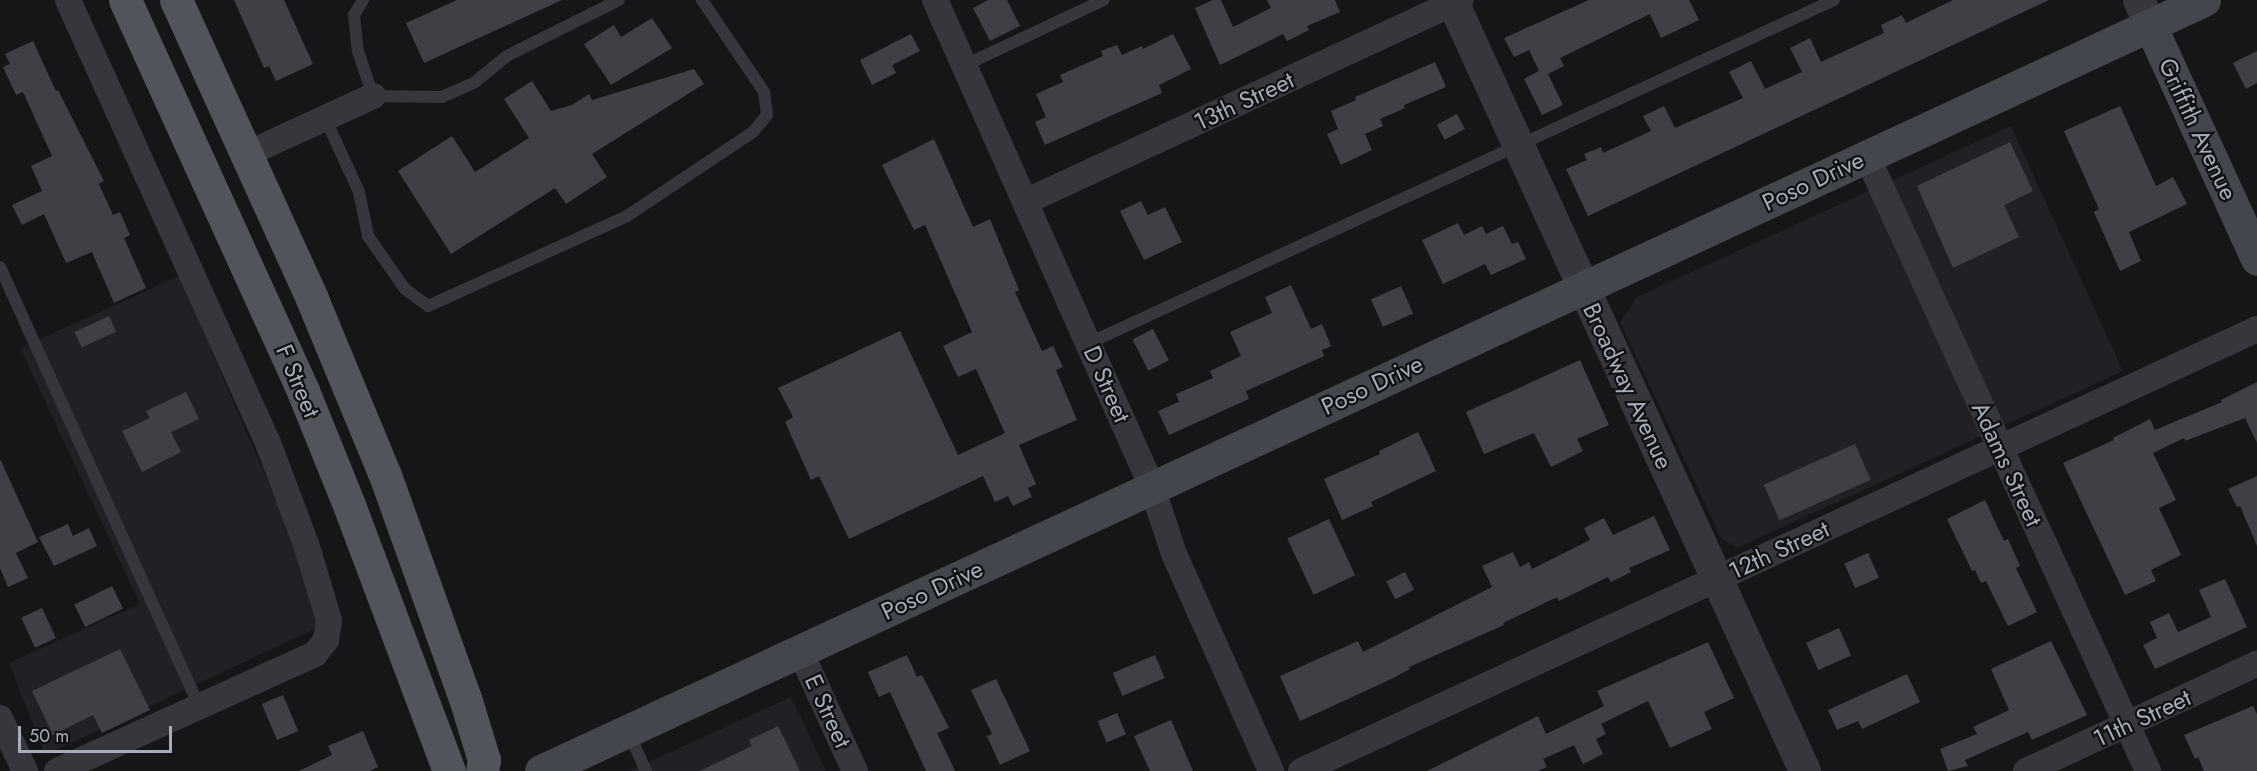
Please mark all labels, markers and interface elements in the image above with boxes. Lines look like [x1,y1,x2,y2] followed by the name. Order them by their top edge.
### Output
[2153,53,2243,205] street label: Griffith Avenue
[1190,65,1298,137] street label: 13th Street
[1758,145,1868,217] street label: Poso Drive
[1577,298,1679,474] street label: Broadway Avenue
[270,340,326,422] street label: F Street
[1077,341,1137,427] street label: D Street
[1317,349,1427,421] street label: Poso Drive
[1966,397,2048,531] street label: Adams Street
[1724,514,1834,586] street label: 12th Street
[877,554,987,626] street label: Poso Drive
[799,670,857,752] street label: E Street
[2089,683,2195,753] street label: 11th Street
[21,714,176,752] scale bar
[29,723,69,749] text: 50 m

